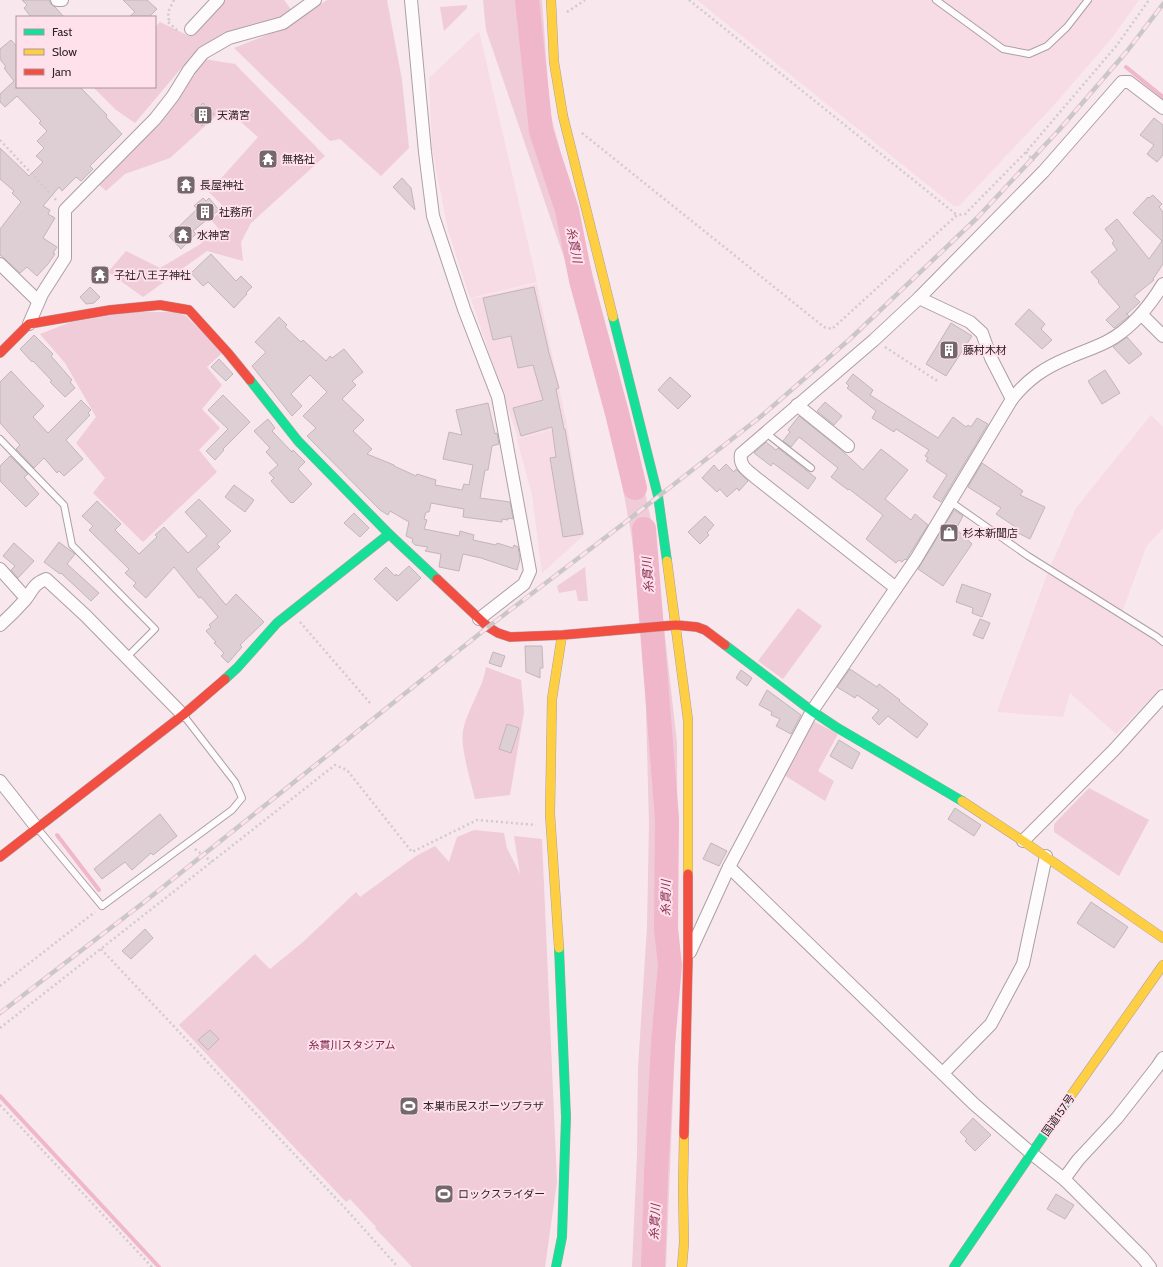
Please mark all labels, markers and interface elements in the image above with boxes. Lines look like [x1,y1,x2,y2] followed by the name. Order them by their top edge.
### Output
[16,16,156,88] legend
[52,24,72,39] text: Fast
[52,44,77,59] text: Slow
[51,64,71,79] text: Jam
[192,104,214,126] building icon: 天満宮
[217,108,250,122] place label: 天満宮
[257,148,279,170] temple icon: 無格社
[282,152,315,166] place label: 無格社
[175,174,197,196] temple icon: 長屋神社
[200,178,244,192] place label: 長屋神社
[194,201,216,223] building icon: 社務所
[219,205,253,219] place label: 社務所
[172,224,194,246] temple icon: 水神宮
[564,226,586,266] water label: 糸貫川
[197,228,230,242] place label: 水神宮
[89,264,111,286] temple icon: 子社八王子神社
[114,268,191,282] place label: 子社八王子神社
[938,339,960,361] building icon: 藤村木材
[963,343,1007,357] place label: 藤村木材
[938,522,960,544] shop icon: 杉本新聞店
[963,526,1018,540] place label: 杉本新聞店
[639,555,656,594] water label: 糸貫川
[658,878,673,916] water label: 糸貫川
[308,1038,396,1052] park label: 糸貫川スタジアム
[1038,1091,1078,1139] street label: 国道157号
[398,1095,420,1117] sports icon: 本巣市民スポーツプラザ
[423,1099,544,1113] place label: 本巣市民スポーツプラザ
[433,1183,455,1205] sports icon: ロックスライダー
[458,1187,545,1201] place label: ロックスライダー
[646,1202,663,1240] water label: 糸貫川

